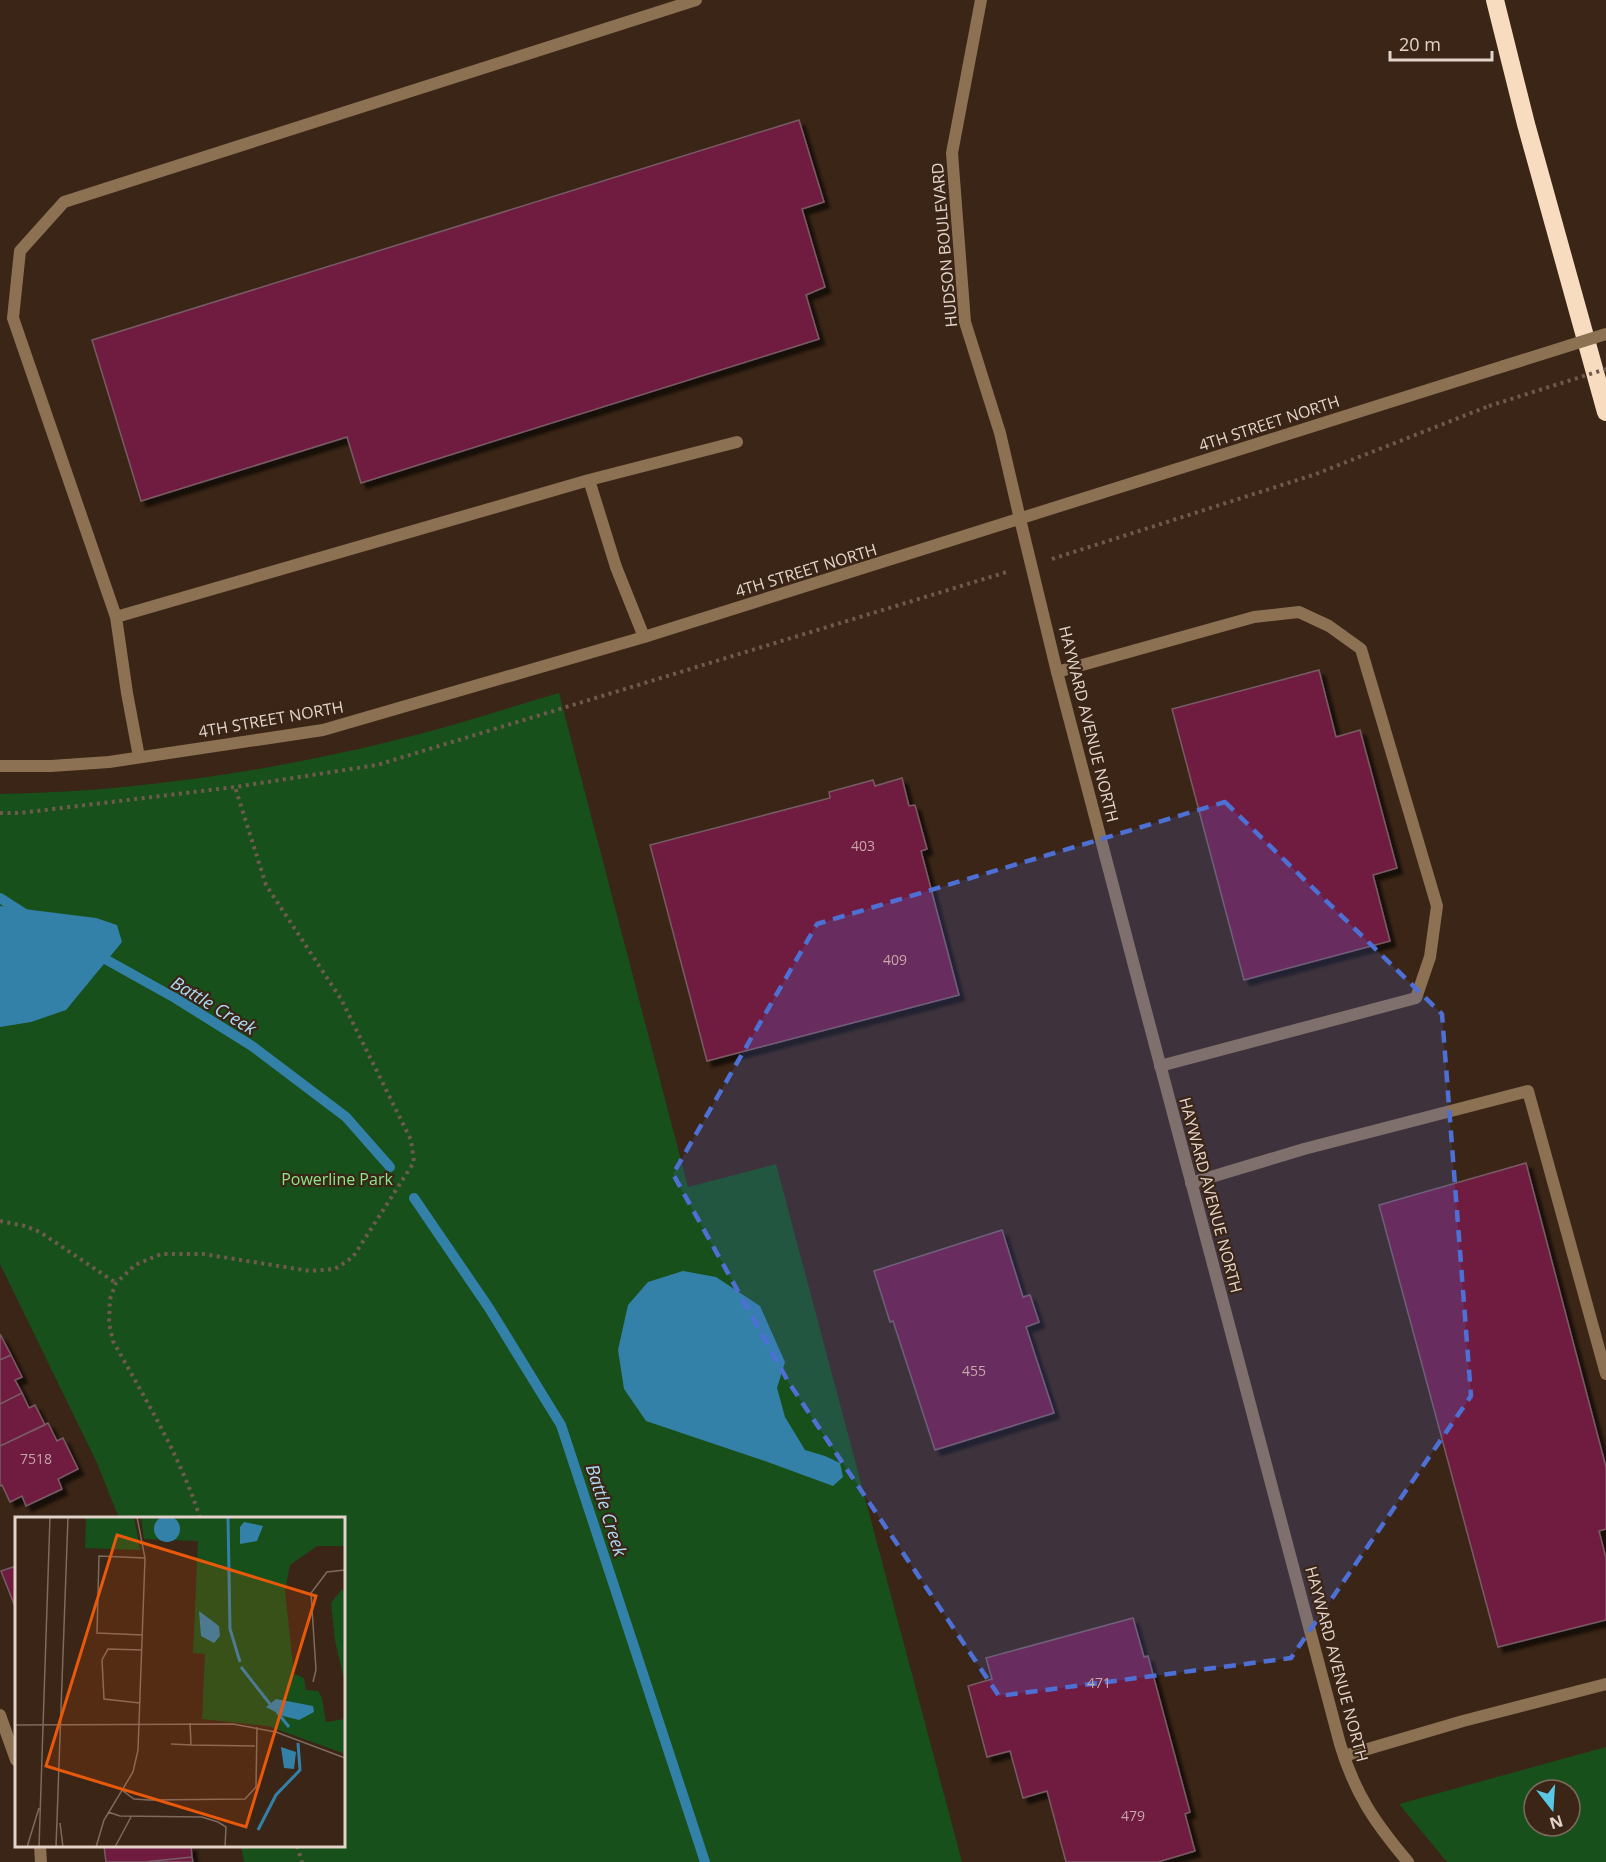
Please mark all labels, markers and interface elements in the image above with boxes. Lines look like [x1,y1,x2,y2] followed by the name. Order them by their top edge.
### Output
[1390,24,1492,62] scale bar
[1399,32,1441,56] text: 20 m
[926,162,962,328] street label: HUDSON BOULEVARD
[1196,390,1342,456] street label: 4TH STREET NORTH
[732,538,880,602] street label: 4TH STREET NORTH
[1054,623,1124,825] street label: HAYWARD AVENUE NORTH
[197,695,345,743] street label: 4TH STREET NORTH
[851,836,875,855] house number: 403
[883,950,907,969] house number: 409
[167,970,262,1040] water label: Battle Creek
[1174,1095,1248,1295] street label: HAYWARD AVENUE NORTH
[281,1168,393,1190] park label: Powerline Park
[962,1361,986,1380] house number: 455
[20,1449,52,1468] house number: 7518
[581,1461,634,1560] water label: Battle Creek
[15,1517,345,1847] inset map
[1300,1564,1374,1764] street label: HAYWARD AVENUE NORTH
[1087,1673,1111,1692] house number: 471
[1522,1778,1582,1838] north arrow
[1121,1806,1145,1825] house number: 479
[1547,1810,1566,1835] text: N

